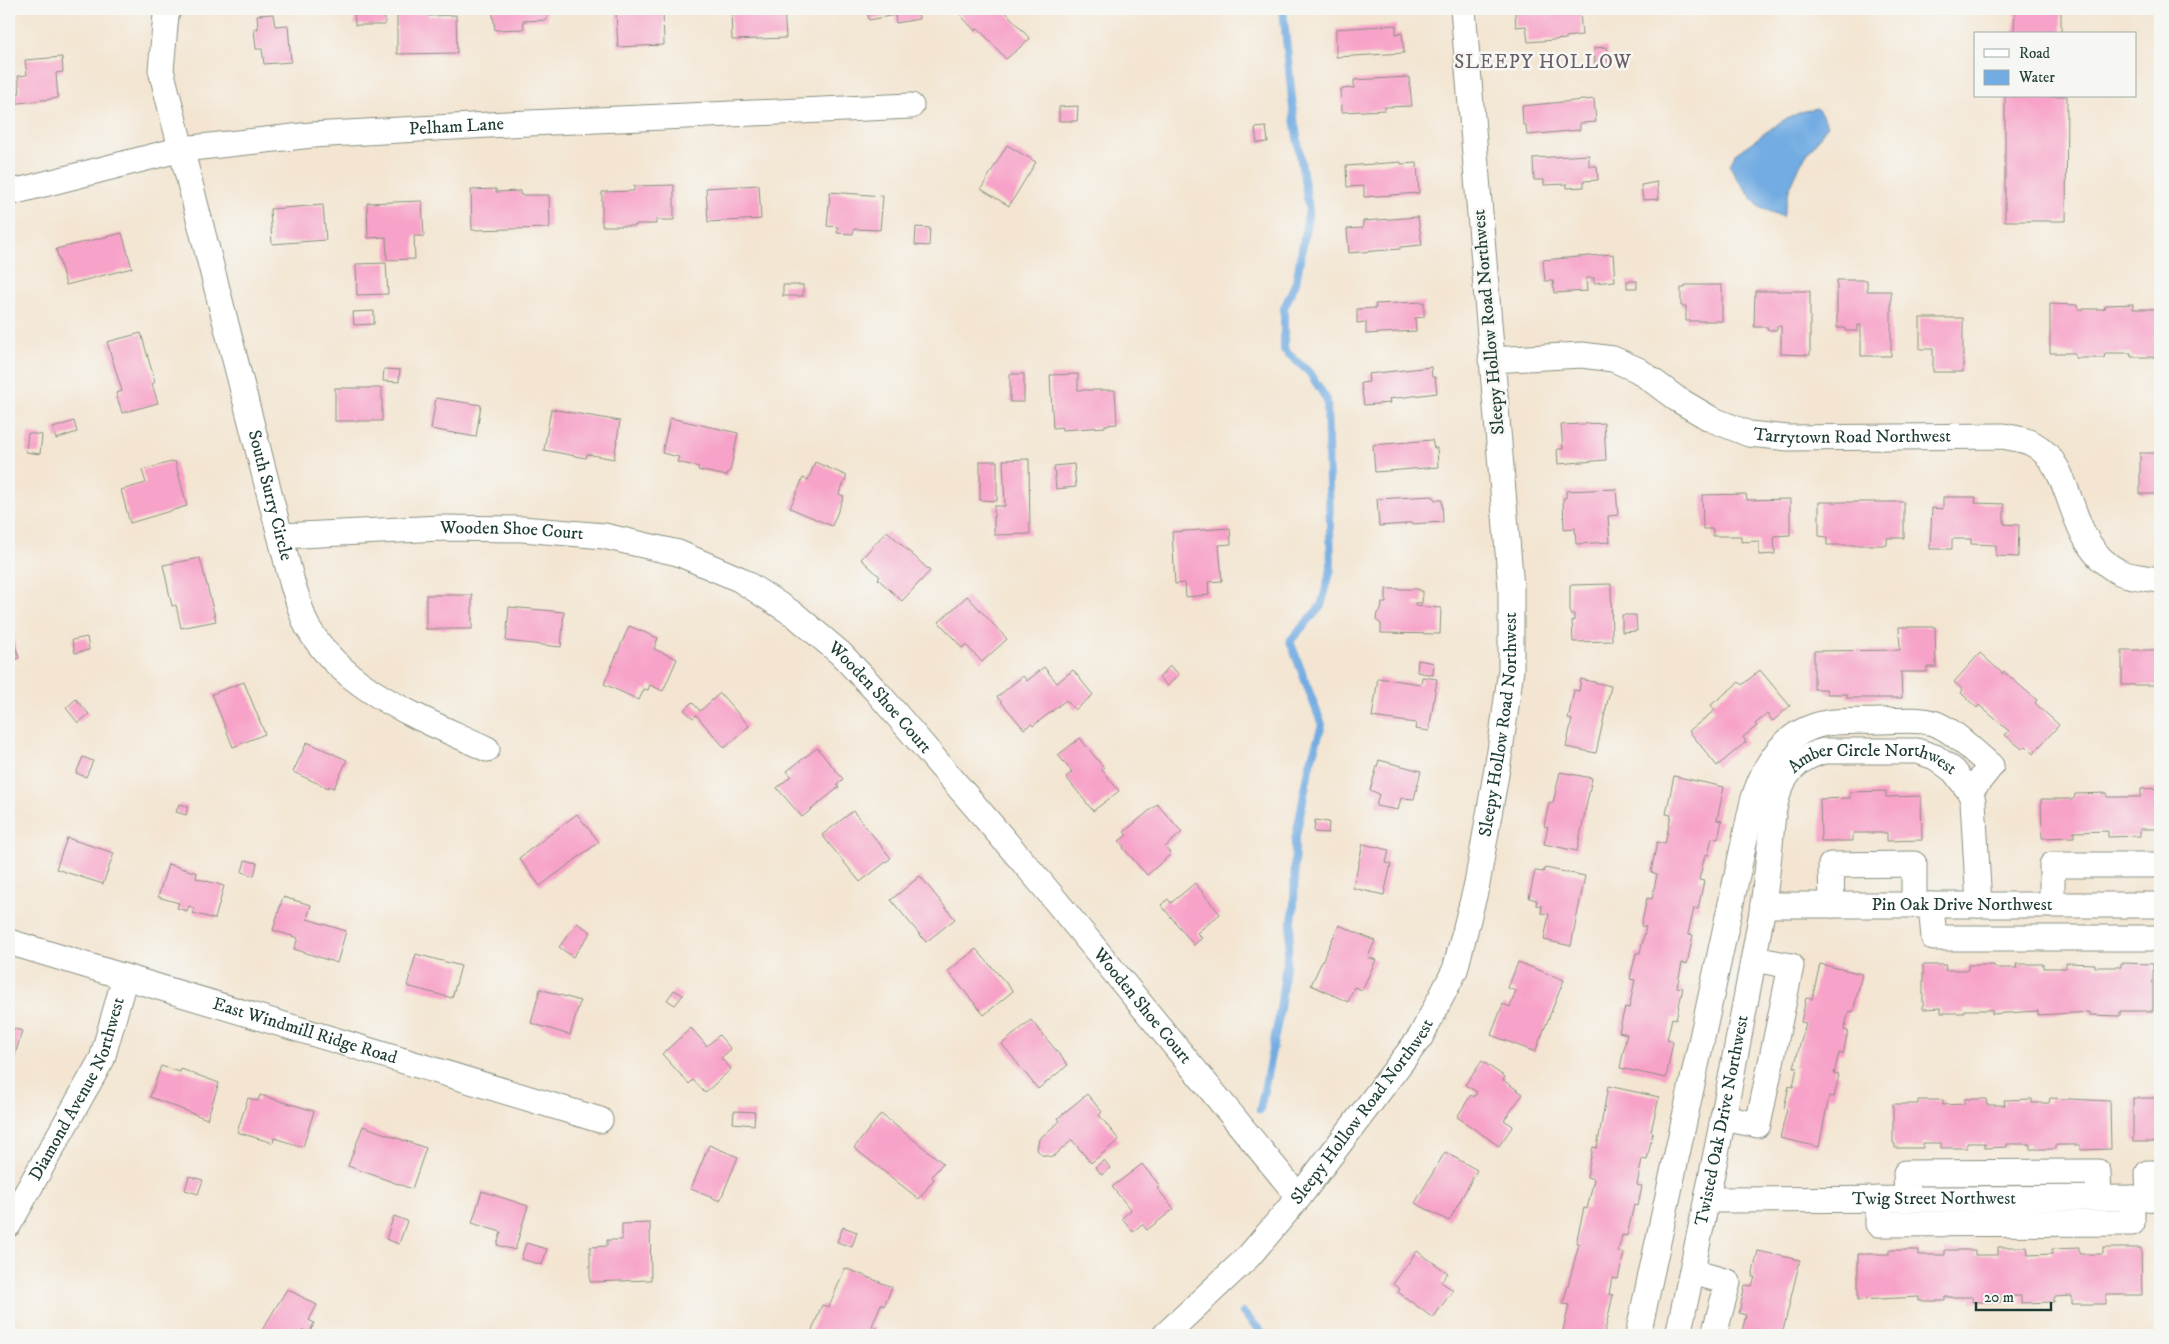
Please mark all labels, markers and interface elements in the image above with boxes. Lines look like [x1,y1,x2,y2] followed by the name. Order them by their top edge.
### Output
[1974,32,2136,98] legend
[2019,44,2051,63] text: Road
[1454,51,1632,74] district label: SLEEPY HOLLOW
[2018,68,2055,87] text: Water
[408,113,505,141] street label: Pelham Lane
[1468,208,1510,436] street label: Sleepy Hollow Road Northwest
[1752,424,1951,449] street label: Tarrytown Road Northwest
[243,428,297,563] street label: South Surry Circle
[439,517,585,545] street label: Wooden Shoe Court
[1474,612,1522,838] street label: Sleepy Hollow Road Northwest
[823,636,936,758] street label: Wooden Shoe Court
[1783,740,1961,780] text: Amber Circle Northwest
[1786,767,1960,789] street label: Amber Circle Northwest
[1871,894,2053,916] street label: Pin Oak Drive Northwest
[1087,943,1196,1069] street label: Wooden Shoe Court
[210,993,400,1069] street label: East Windmill Ridge Road
[25,995,130,1185] street label: Diamond Avenue Northwest
[1691,1013,1754,1228] street label: Twisted Oak Drive Northwest
[1286,1015,1439,1209] street label: Sleepy Hollow Road Northwest
[1852,1188,2016,1210] street label: Twig Street Northwest
[1976,1279,2052,1311] scale bar
[1984,1288,2014,1307] text: 20 m

